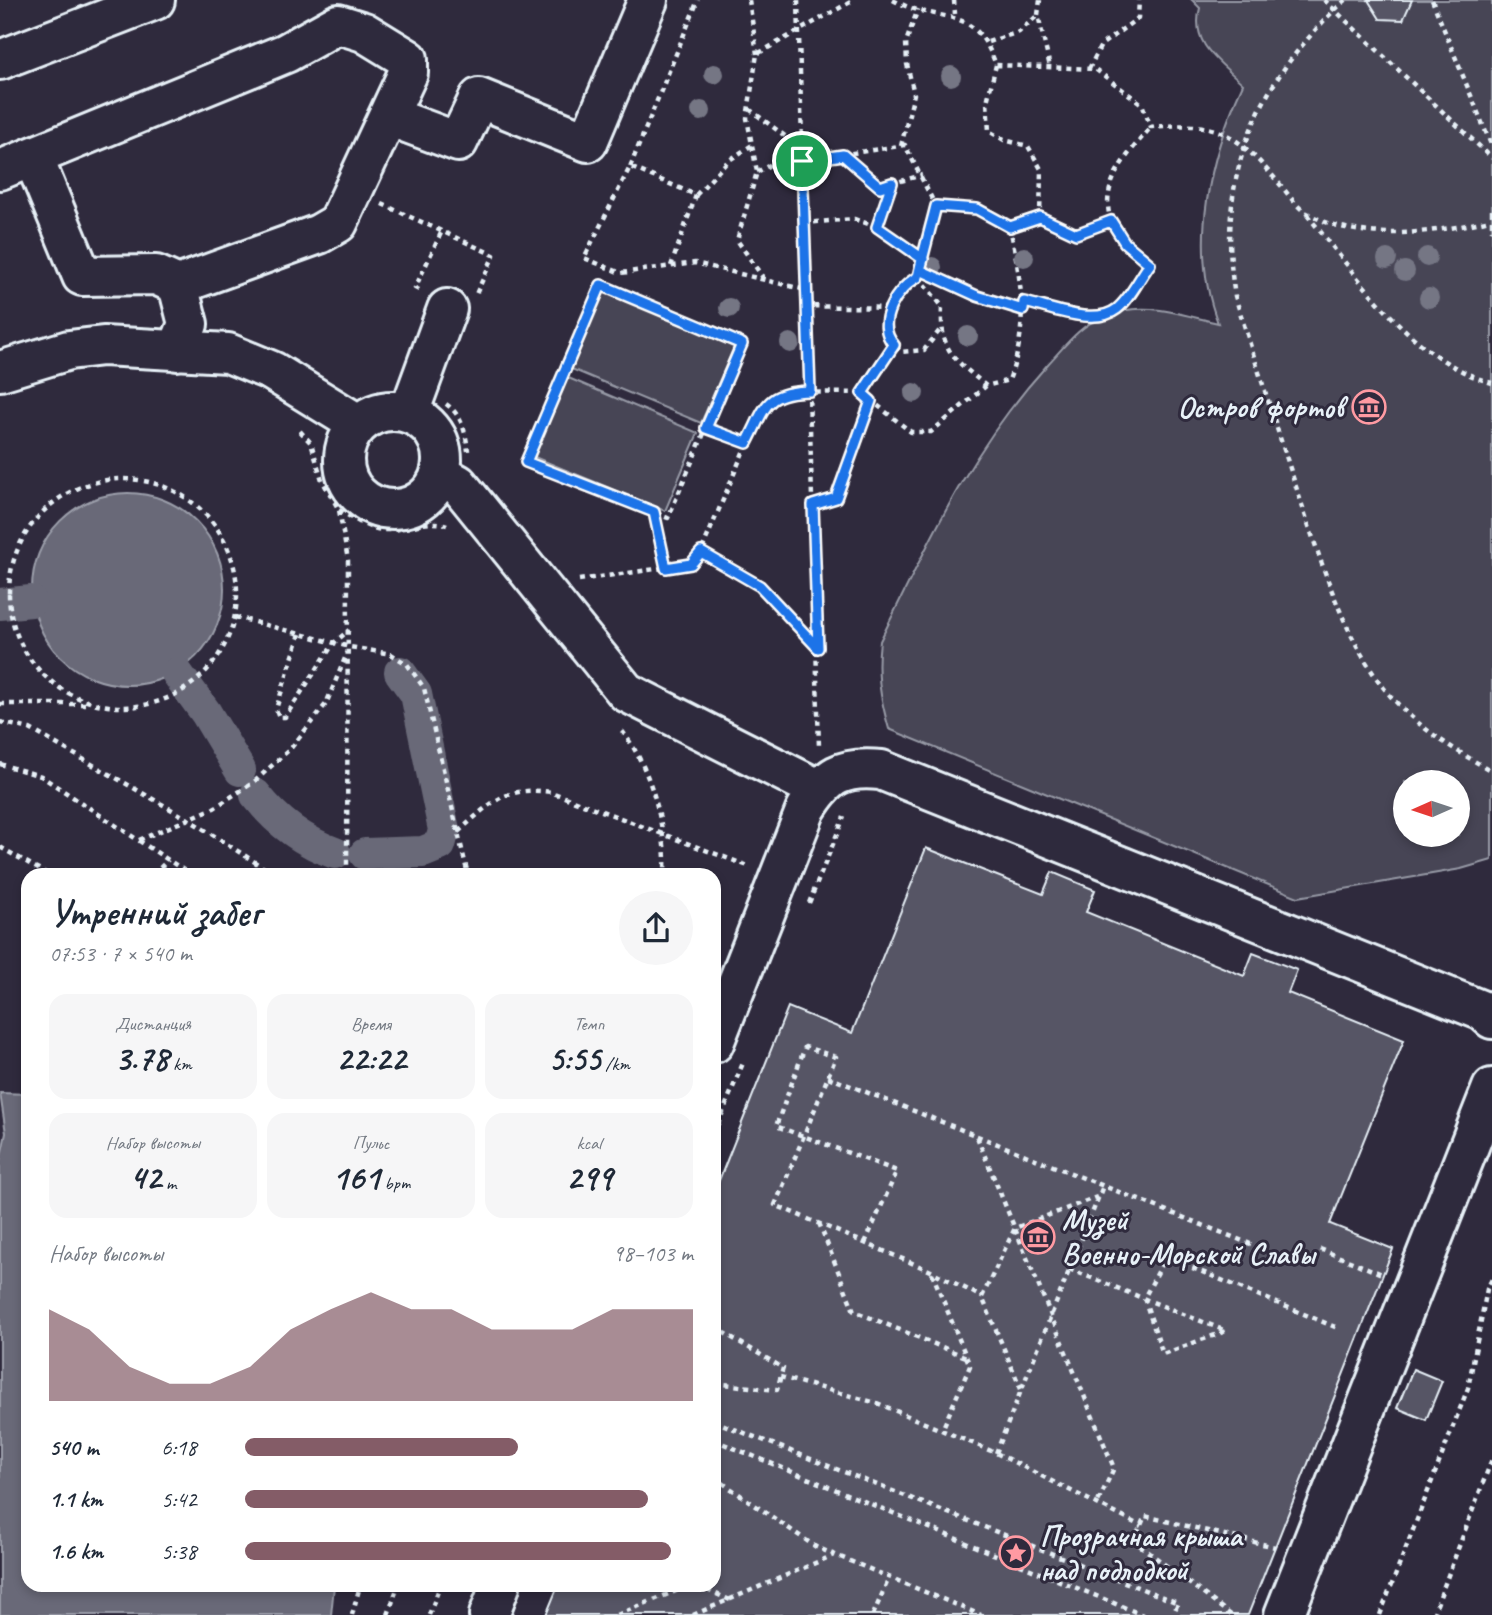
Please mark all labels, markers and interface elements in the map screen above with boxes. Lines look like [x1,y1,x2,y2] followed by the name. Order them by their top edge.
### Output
[772,131,832,191] pin
[783,142,821,180] icon: arrive
[1178,388,1349,426] place label: Остров фортов
[1350,388,1388,426] museum icon: Остров фортов
[1393,770,1470,847] north arrow
[1393,770,1470,847] map controls
[49,889,261,936] text: Утренний забег
[619,891,693,965] button: share
[49,939,192,968] text: 07:53 · 7 × 540 m
[115,1012,191,1036] text: Дистанция
[351,1012,391,1036] text: Время
[574,1012,604,1036] text: Темп
[114,1036,168,1081] text: 3.78
[336,1036,406,1081] text: 22:22
[548,1036,601,1081] text: 5:55
[168,1052,192,1076] text: km
[601,1052,630,1076] text: /km
[106,1131,200,1155] text: Набор высоты
[353,1131,389,1155] text: Пульс
[576,1131,602,1155] text: kcal
[130,1155,161,1200] text: 42
[332,1155,380,1200] text: 161
[566,1155,612,1200] text: 299
[161,1171,176,1195] text: m
[380,1171,410,1195] text: bpm
[1062,1201,1317,1273] place label: Музей Военно-Морской Славы
[1019,1218,1057,1256] museum icon: Музей Военно-Морской Славы
[49,1239,163,1268] text: Набор высоты
[613,1239,693,1268] text: 98–103 m
[49,1433,98,1462] text: 540 m
[161,1433,197,1462] text: 6:18
[49,1485,103,1514] text: 1.1 km
[161,1485,197,1514] text: 5:42
[1040,1517,1244,1589] place label: Прозрачная крыша над подлодкой
[997,1534,1035,1572] place icon: Прозрачная крыша над подлодкой
[49,1537,103,1566] text: 1.6 km
[161,1537,197,1566] text: 5:38

